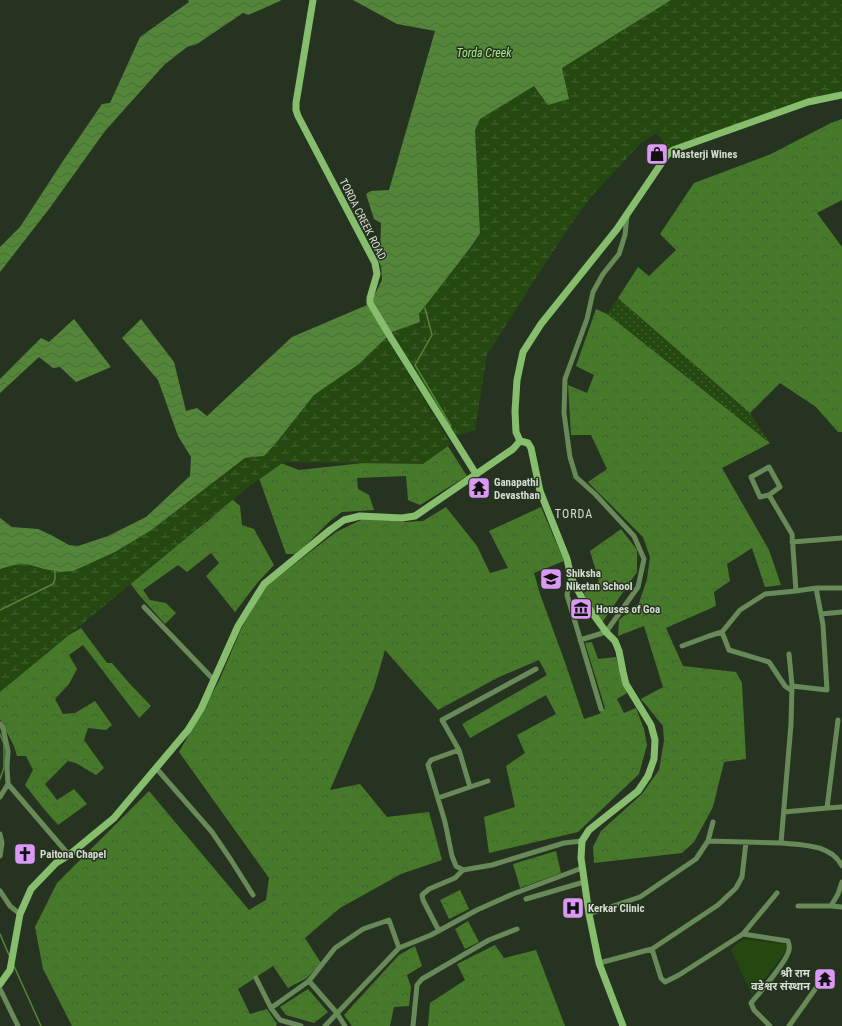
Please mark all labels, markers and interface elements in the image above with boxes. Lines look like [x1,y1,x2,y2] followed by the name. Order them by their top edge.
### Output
[456,46,512,60] water label: Torda Creek
[644,141,670,167] shop icon: Masterji Wines
[672,148,738,161] place label: Masterji Wines
[336,176,389,262] street label: TORDA CREEK ROAD
[466,475,492,501] temple icon: Ganapathi Devasthan
[494,476,540,502] place label: Ganapathi Devasthan
[555,507,593,521] district label: TORDA
[538,566,564,592] school or university icon: Shiksha Niketan School
[566,567,633,593] place label: Shiksha Niketan School
[568,596,594,622] museum icon: Houses of Goa
[596,603,660,616] place label: Houses of Goa
[12,841,38,867] church icon: Paitona Chapel
[40,848,107,861] place label: Paitona Chapel
[560,895,586,921] hospital icon: Kerkar Clinic
[588,902,645,915] place label: Kerkar Clinic
[812,966,838,992] temple icon: श्री राम वडेश्वर संस्थान
[751,967,811,993] place label: श्री राम वडेश्वर संस्थान

